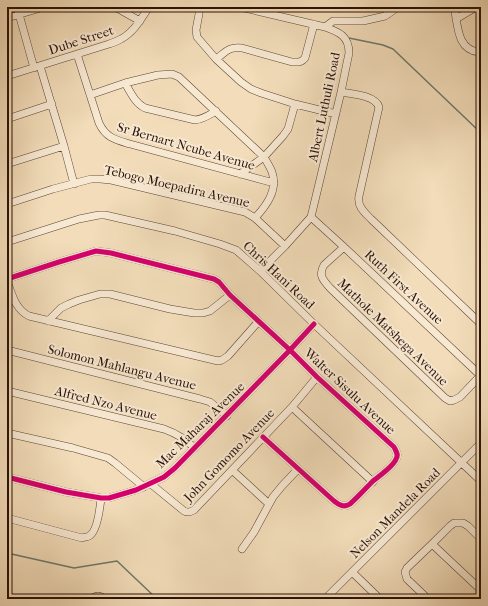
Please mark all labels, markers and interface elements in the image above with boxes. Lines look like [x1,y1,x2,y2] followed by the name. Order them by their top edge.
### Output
[47,22,116,58] street label: Dube Street
[305,50,343,164] street label: Albert Luthuli Road
[115,119,257,173] street label: Sr Bernart Ncube Avenue
[103,162,252,210] street label: Tebogo Moepadira Avenue
[240,238,319,313] street label: Chris Hani Road
[362,247,447,328] street label: Ruth First Avenue
[335,275,452,389] street label: Mathole Matshega Avenue
[46,341,198,393] street label: Solomon Mahlangu Avenue
[301,344,399,437] street label: Walter Sisulu Avenue
[153,378,248,471] street label: Mac Maharaj Avenue
[52,383,159,423] street label: Alfred Nzo Avenue
[180,405,278,505] street label: John Gomomo Avenue
[347,464,444,561] street label: Nelson Mandela Road

